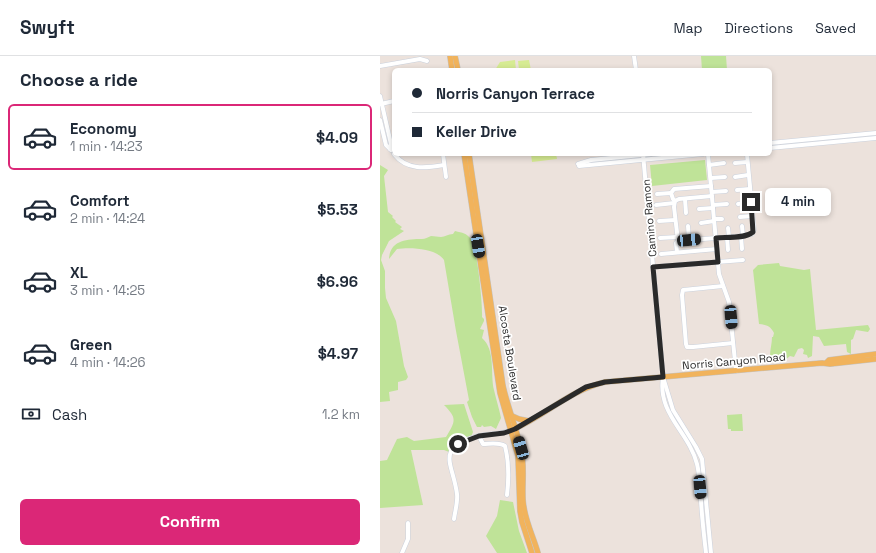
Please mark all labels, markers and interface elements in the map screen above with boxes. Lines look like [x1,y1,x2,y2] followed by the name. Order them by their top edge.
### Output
[20,15,75,40] text: Swyft
[673,19,703,37] text: Map
[725,19,793,37] text: Directions
[815,19,856,37] text: Saved
[20,68,138,91] text: Choose a ride
[436,84,595,103] text: Norris Canyon Terrace
[22,119,58,155] icon: car
[70,119,137,138] text: Economy
[436,122,517,141] text: Keller Drive
[316,128,358,147] text: $4.09
[70,138,143,155] text: 1 min · 14:23
[639,178,659,258] street label: Camino Ramon
[765,188,831,216] callout: 4 min
[22,191,58,227] icon: car
[70,191,130,210] text: Comfort
[742,193,760,211] route end
[781,193,815,210] text: 4 min
[317,200,358,219] text: $5.53
[70,210,145,227] text: 2 min · 14:24
[470,233,486,259] car
[677,233,701,247] car
[22,263,58,299] icon: car
[70,263,88,282] text: XL
[317,272,358,291] text: $6.96
[70,282,145,299] text: 3 min · 14:25
[496,305,524,401] street label: Alcosta Boulevard
[724,305,738,329] car
[22,335,58,371] icon: car
[70,335,112,354] text: Green
[318,344,358,363] text: $4.97
[682,350,786,372] street label: Norris Canyon Road
[70,354,146,371] text: 4 min · 14:26
[20,403,42,425] icon: cash
[52,405,87,424] text: Cash
[322,406,360,423] text: 1.2 km
[449,435,467,453] route start
[512,435,530,461] car
[693,475,707,499] car
[20,499,360,545] button: Confirm

